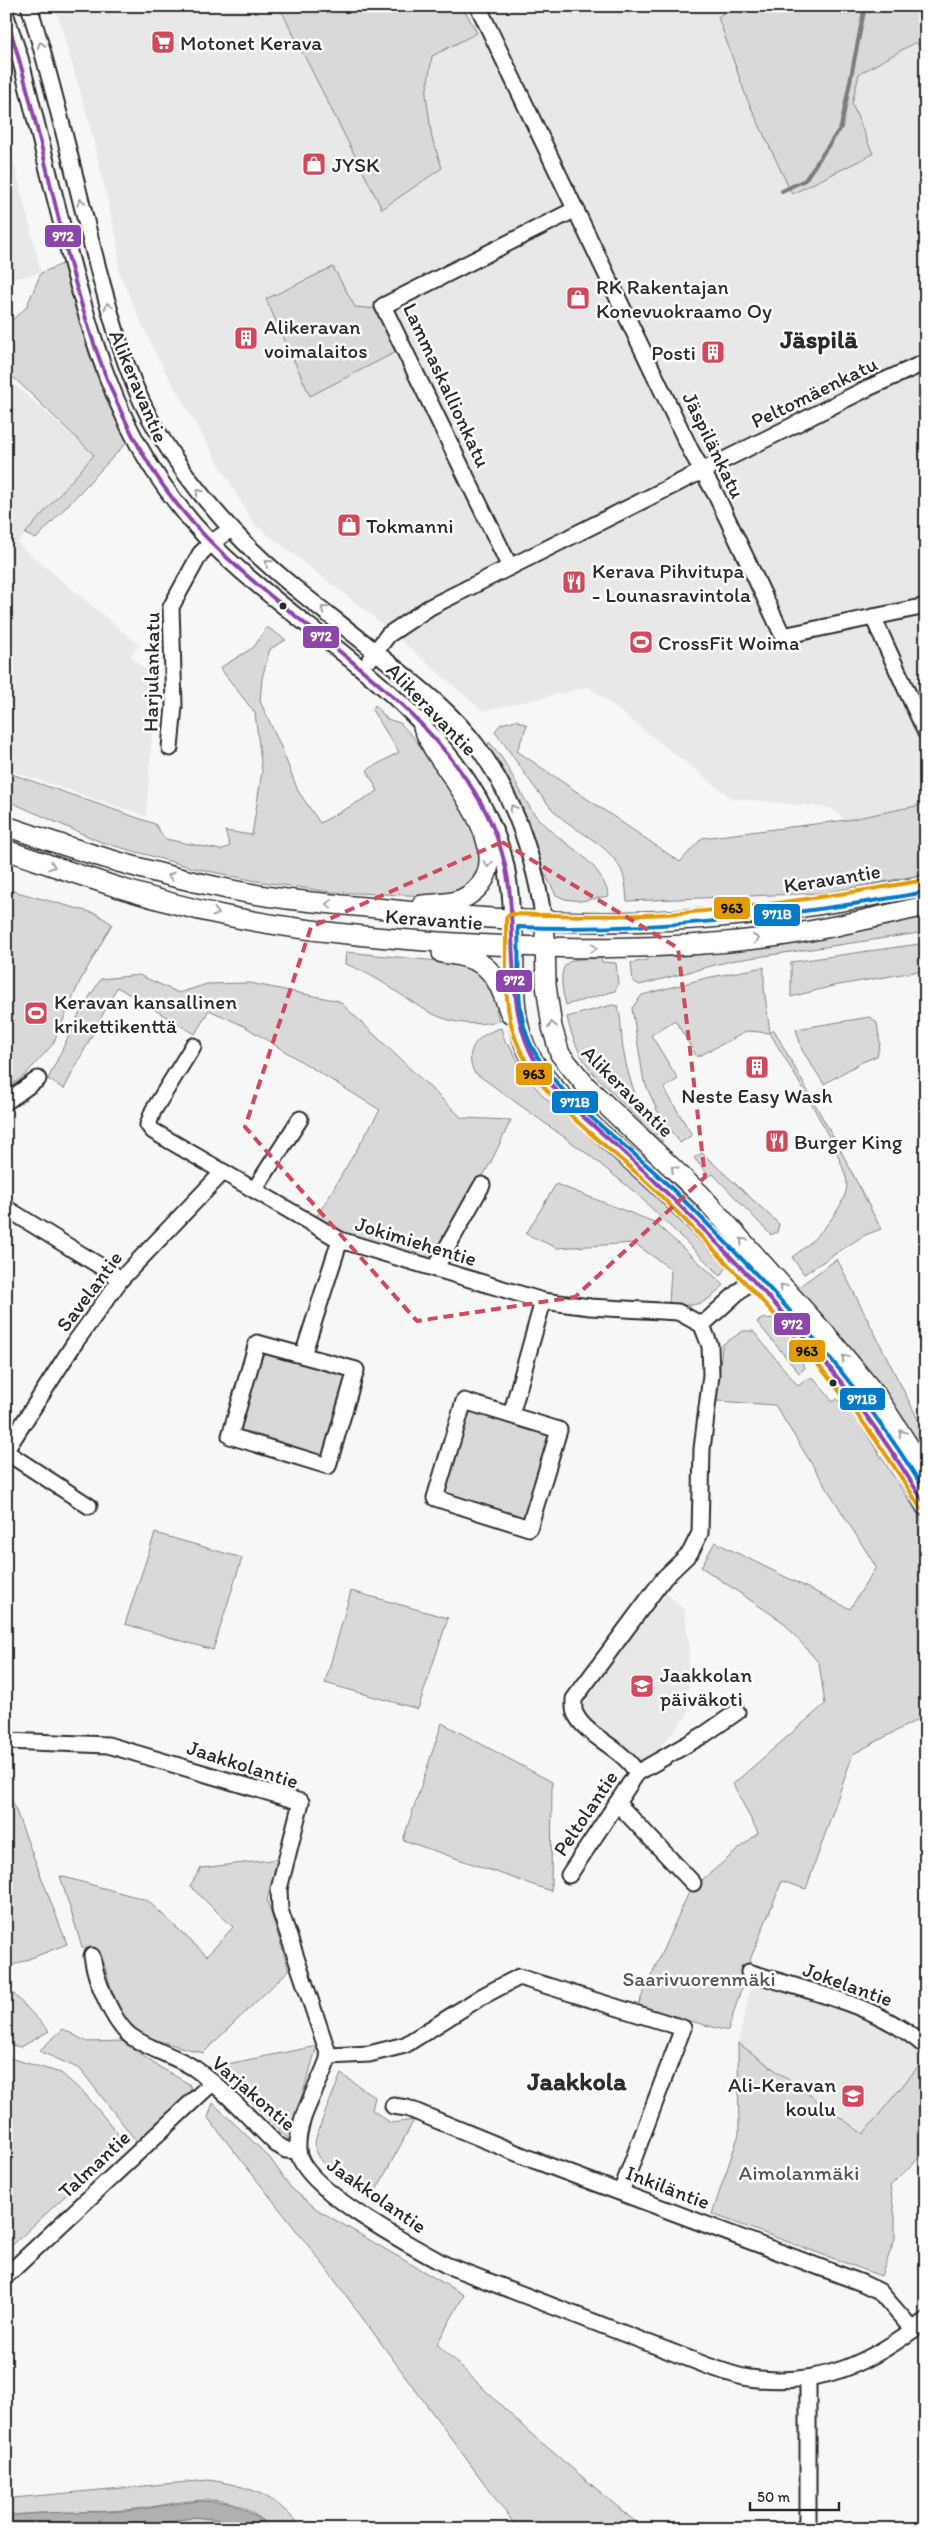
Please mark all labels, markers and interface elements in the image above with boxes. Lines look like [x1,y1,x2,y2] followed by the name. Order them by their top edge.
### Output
[150,29,176,55] supermarket icon: Motonet Kerava
[180,30,322,55] place label: Motonet Kerava
[36,41,46,49] one-way arrow
[301,151,327,177] shop icon: JYSK
[332,152,380,177] place label: JYSK
[76,197,87,206] one-way arrow
[44,224,82,248] line badge: 972
[52,228,74,245] text: 972
[596,274,772,323] place label: RK Rakentajan Konevuokraamo Oy
[565,285,591,311] shop icon: RK Rakentajan Konevuokraamo Oy
[398,299,496,472] street label: Lammaskallionkatu
[103,301,114,310] one-way arrow
[264,314,368,363] place label: Alikeravan voimalaitos
[779,323,858,355] district label: Jäspilä
[233,325,259,351] building icon: Alikeravan voimalaitos
[104,326,174,446] street label: Alikeravantie
[700,339,726,365] building icon: Posti
[651,340,696,365] place label: Posti
[747,351,881,433] street label: Peltomäenkatu
[678,388,751,503] street label: Jäspilänkatu
[197,489,205,498] one-way arrow
[336,512,362,538] shop icon: Tokmanni
[366,513,454,538] place label: Tokmanni
[592,558,751,607] place label: Kerava Pihvitupa - Lounasravintola
[265,560,274,569] one-way arrow
[561,569,587,595] restaurant icon: Kerava Pihvitupa - Lounasravintola
[278,601,288,611] unlabelled marker
[321,607,330,615] one-way arrow
[137,612,165,732] street label: Harjulankatu
[302,625,340,649] line badge: 972
[310,628,332,645] text: 972
[628,629,654,655] sports icon: CrossFit Woima
[658,630,799,655] place label: CrossFit Woima
[381,657,483,761] street label: Alikeravantie
[509,804,519,813] one-way arrow
[782,858,882,898] street label: Keravantie
[48,860,56,870] one-way arrow
[483,860,494,868] one-way arrow
[167,871,176,882] one-way arrow
[713,896,751,920] line badge: 963
[324,899,332,910] one-way arrow
[721,900,744,917] text: 963
[384,903,484,935] street label: Keravantie
[753,903,801,927] line badge: 971B
[762,906,792,923] text: 971B
[211,908,219,918] one-way arrow
[752,934,760,945] one-way arrow
[590,943,598,953] one-way arrow
[495,969,533,993] line badge: 972
[503,972,525,989] text: 972
[54,989,237,1038] place label: Keravan kansallinen krikettikenttä
[23,1000,49,1026] sports icon: Keravan kansallinen krikettikenttä
[548,1020,558,1029] one-way arrow
[577,1040,679,1142] street label: Alikeravantie
[744,1054,770,1080] building icon: Neste Easy Wash
[515,1062,553,1086] line badge: 963
[523,1066,546,1083] text: 963
[681,1083,833,1108] place label: Neste Easy Wash
[551,1090,599,1114] line badge: 971B
[560,1094,590,1111] text: 971B
[764,1128,790,1154] restaurant icon: Burger King
[794,1129,903,1154] place label: Burger King
[671,1166,680,1175] one-way arrow
[352,1211,480,1271] street label: Jokimiehentie
[740,1238,749,1247] one-way arrow
[51,1246,127,1336] street label: Savelantie
[780,1284,789,1293] one-way arrow
[773,1312,811,1336] line badge: 972
[781,1316,803,1333] text: 972
[788,1339,826,1363] line badge: 963
[796,1343,819,1360] text: 963
[842,1354,851,1363] one-way arrow
[828,1378,838,1388] unlabelled marker
[839,1387,886,1411] line badge: 971B
[847,1391,877,1408] text: 971B
[899,1430,908,1439] one-way arrow
[660,1662,752,1711] place label: Jaakkolan päiväkoti
[629,1673,655,1699] school or university icon: Jaakkolan päiväkoti
[184,1734,302,1794] street label: Jaakkolantie
[547,1765,623,1861] street label: Peltolantie
[800,1956,896,2012] street label: Jokelantie
[622,1966,776,1991] park label: Saarivuorenmäki
[207,2050,301,2136] street label: Varjakontie
[526,2065,627,2097] district label: Jaakkola
[728,2072,836,2121] place label: Ali-Keravan koulu
[840,2083,866,2109] school or university icon: Ali-Keravan koulu
[53,2125,135,2203] street label: Talmantie
[323,2152,431,2238] street label: Jaakkolantie
[622,2160,714,2214] street label: Inkiläntie
[739,2160,859,2185] park label: Aimolanmäki
[750,2480,838,2512] scale bar
[757,2488,790,2506] text: 50 m

